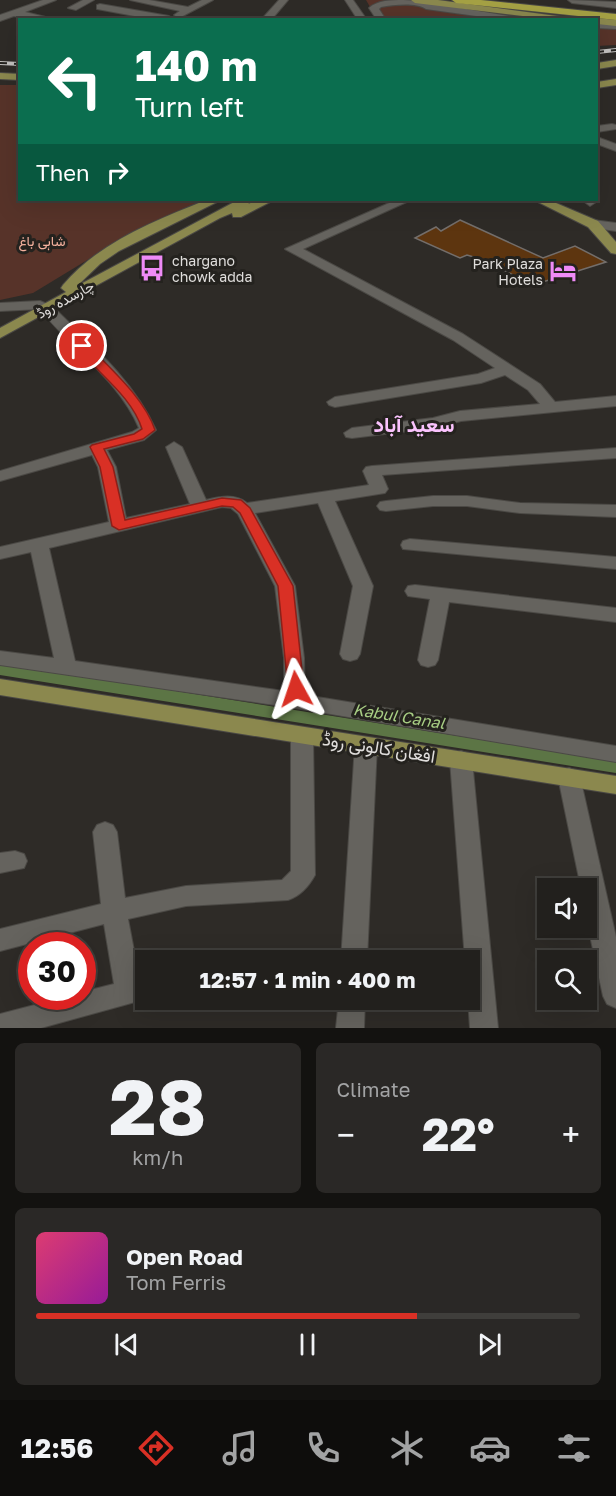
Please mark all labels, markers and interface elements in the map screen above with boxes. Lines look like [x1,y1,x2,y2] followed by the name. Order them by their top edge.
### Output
[135,40,257,90] text: 140 m
[36,42,114,120] icon: left
[135,91,244,123] text: Turn left
[101,156,134,189] icon: right
[36,159,89,186] text: Then
[18,232,66,252] park label: شاہی باغ
[172,252,252,285] place label: chargano chowk adda
[137,253,167,283] bus stop icon: chargano chowk adda
[473,255,543,288] place label: Park Plaza Hotels
[548,256,578,286] hotel icon: Park Plaza Hotels
[33,276,98,323] street label: چارسدہ روڈ
[56,320,107,371] pin
[65,329,98,362] icon: arrive
[373,411,455,437] district label: سعید آباد
[264,657,328,721] position arrow
[352,699,447,733] water label: Kabul Canal
[321,727,437,768] street label: افغان کالونی روڈ
[537,878,597,1010] map controls
[537,878,597,938] button: sound
[18,932,96,1010] speed limit sign: 30
[537,950,597,1010] button: search
[200,966,415,993] text: 12:57 · 1 min · 400 m
[109,1059,207,1152] text: 28
[337,1077,410,1101] text: Climate
[422,1107,494,1161] text: 22°
[337,1115,355,1154] text: −
[562,1115,580,1154] text: +
[132,1145,183,1169] text: km/h
[126,1243,243,1270] text: Open Road
[126,1270,226,1294] text: Tom Ferris
[110,1328,143,1361] icon: previous
[291,1328,324,1361] icon: pause
[473,1328,506,1361] icon: next
[135,1427,177,1469] icon: directions
[219,1427,261,1469] icon: music
[302,1427,344,1469] icon: phone
[386,1427,428,1469] icon: climate
[469,1427,511,1469] icon: car
[553,1427,595,1469] icon: filters
[21,1432,93,1464] text: 12:56

